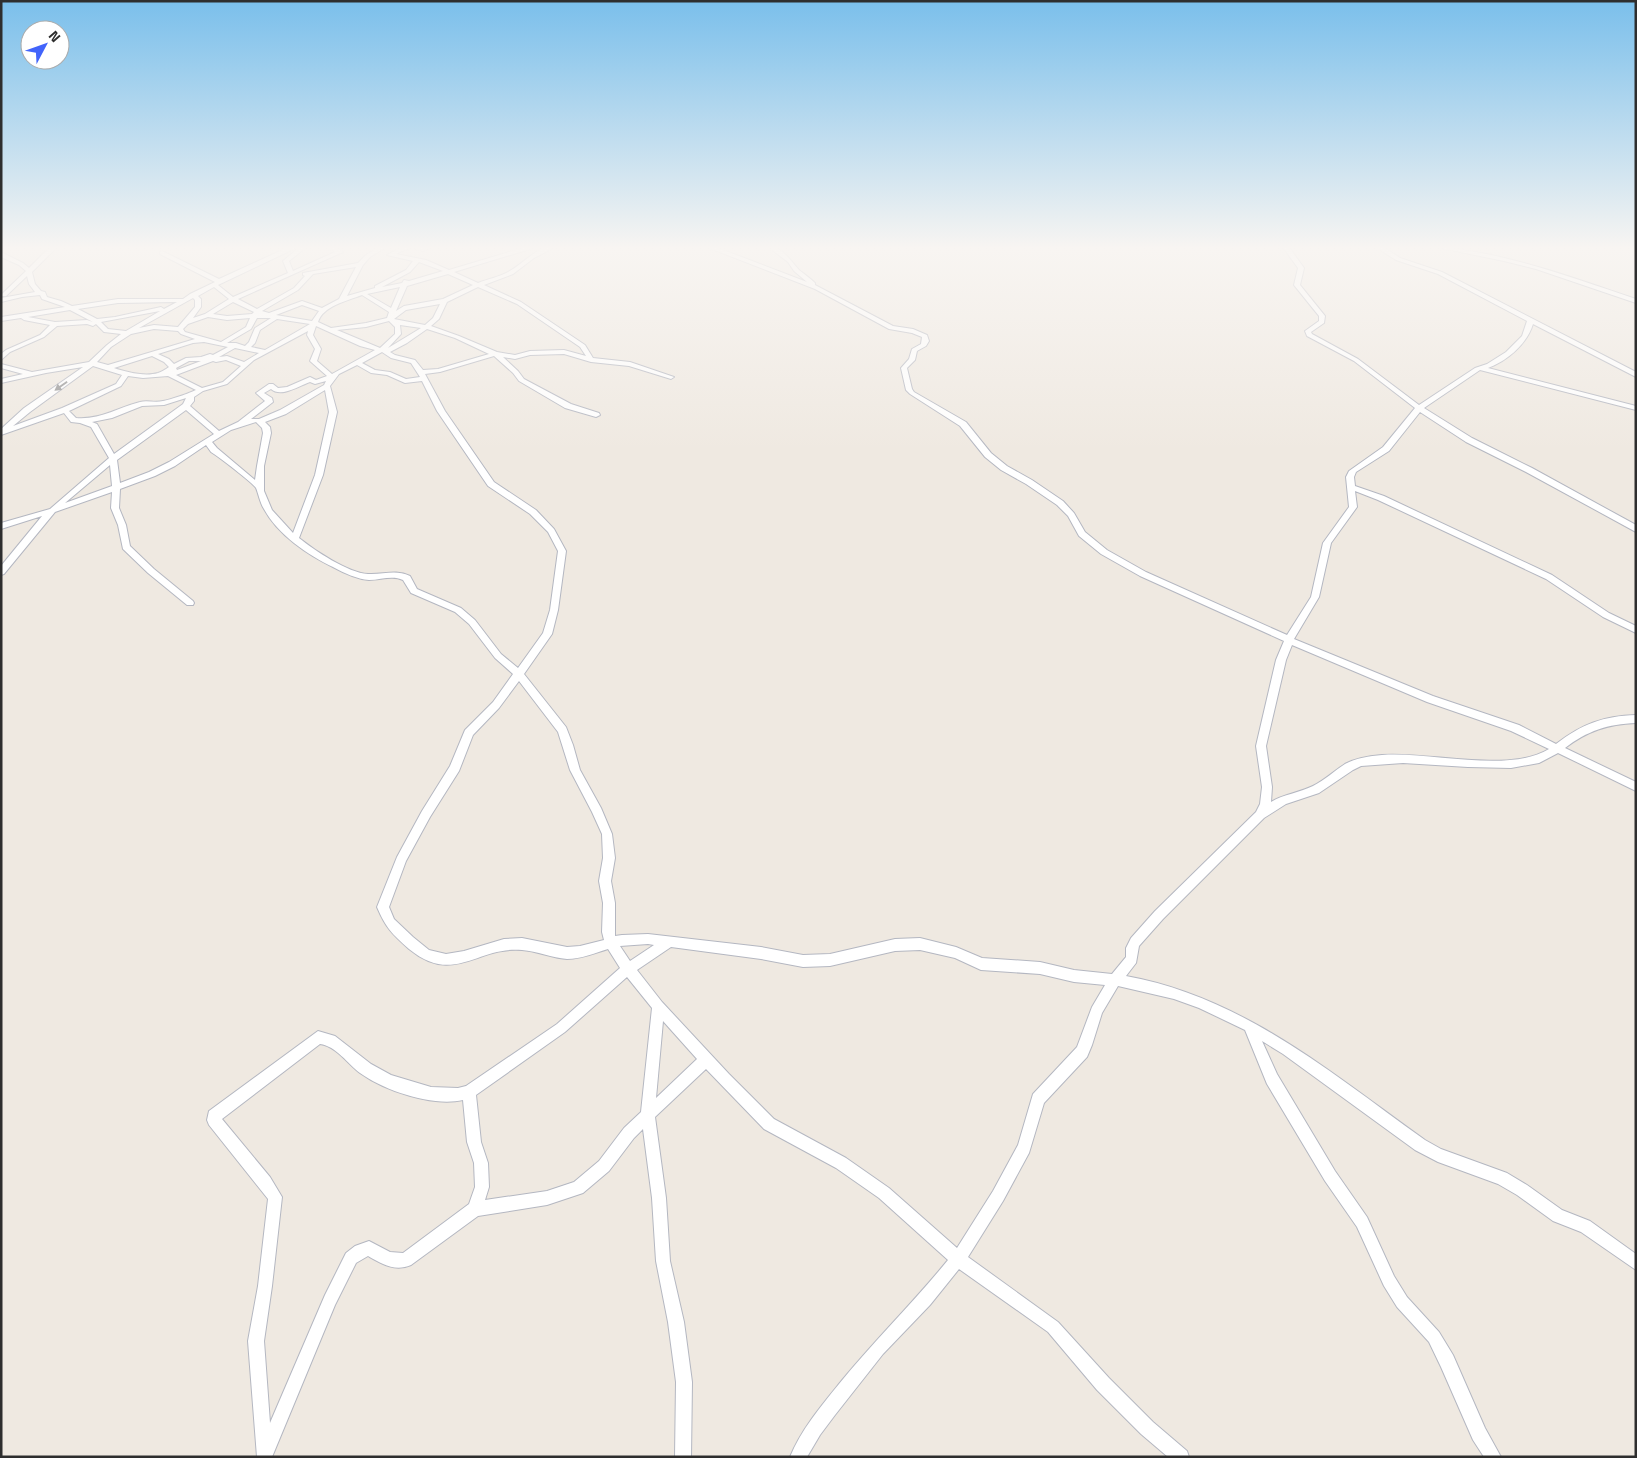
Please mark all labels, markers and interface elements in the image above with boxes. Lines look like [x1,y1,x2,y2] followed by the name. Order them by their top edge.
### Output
[20,20,70,70] north arrow
[44,26,66,47] text: N
[54,381,68,391] one-way arrow

